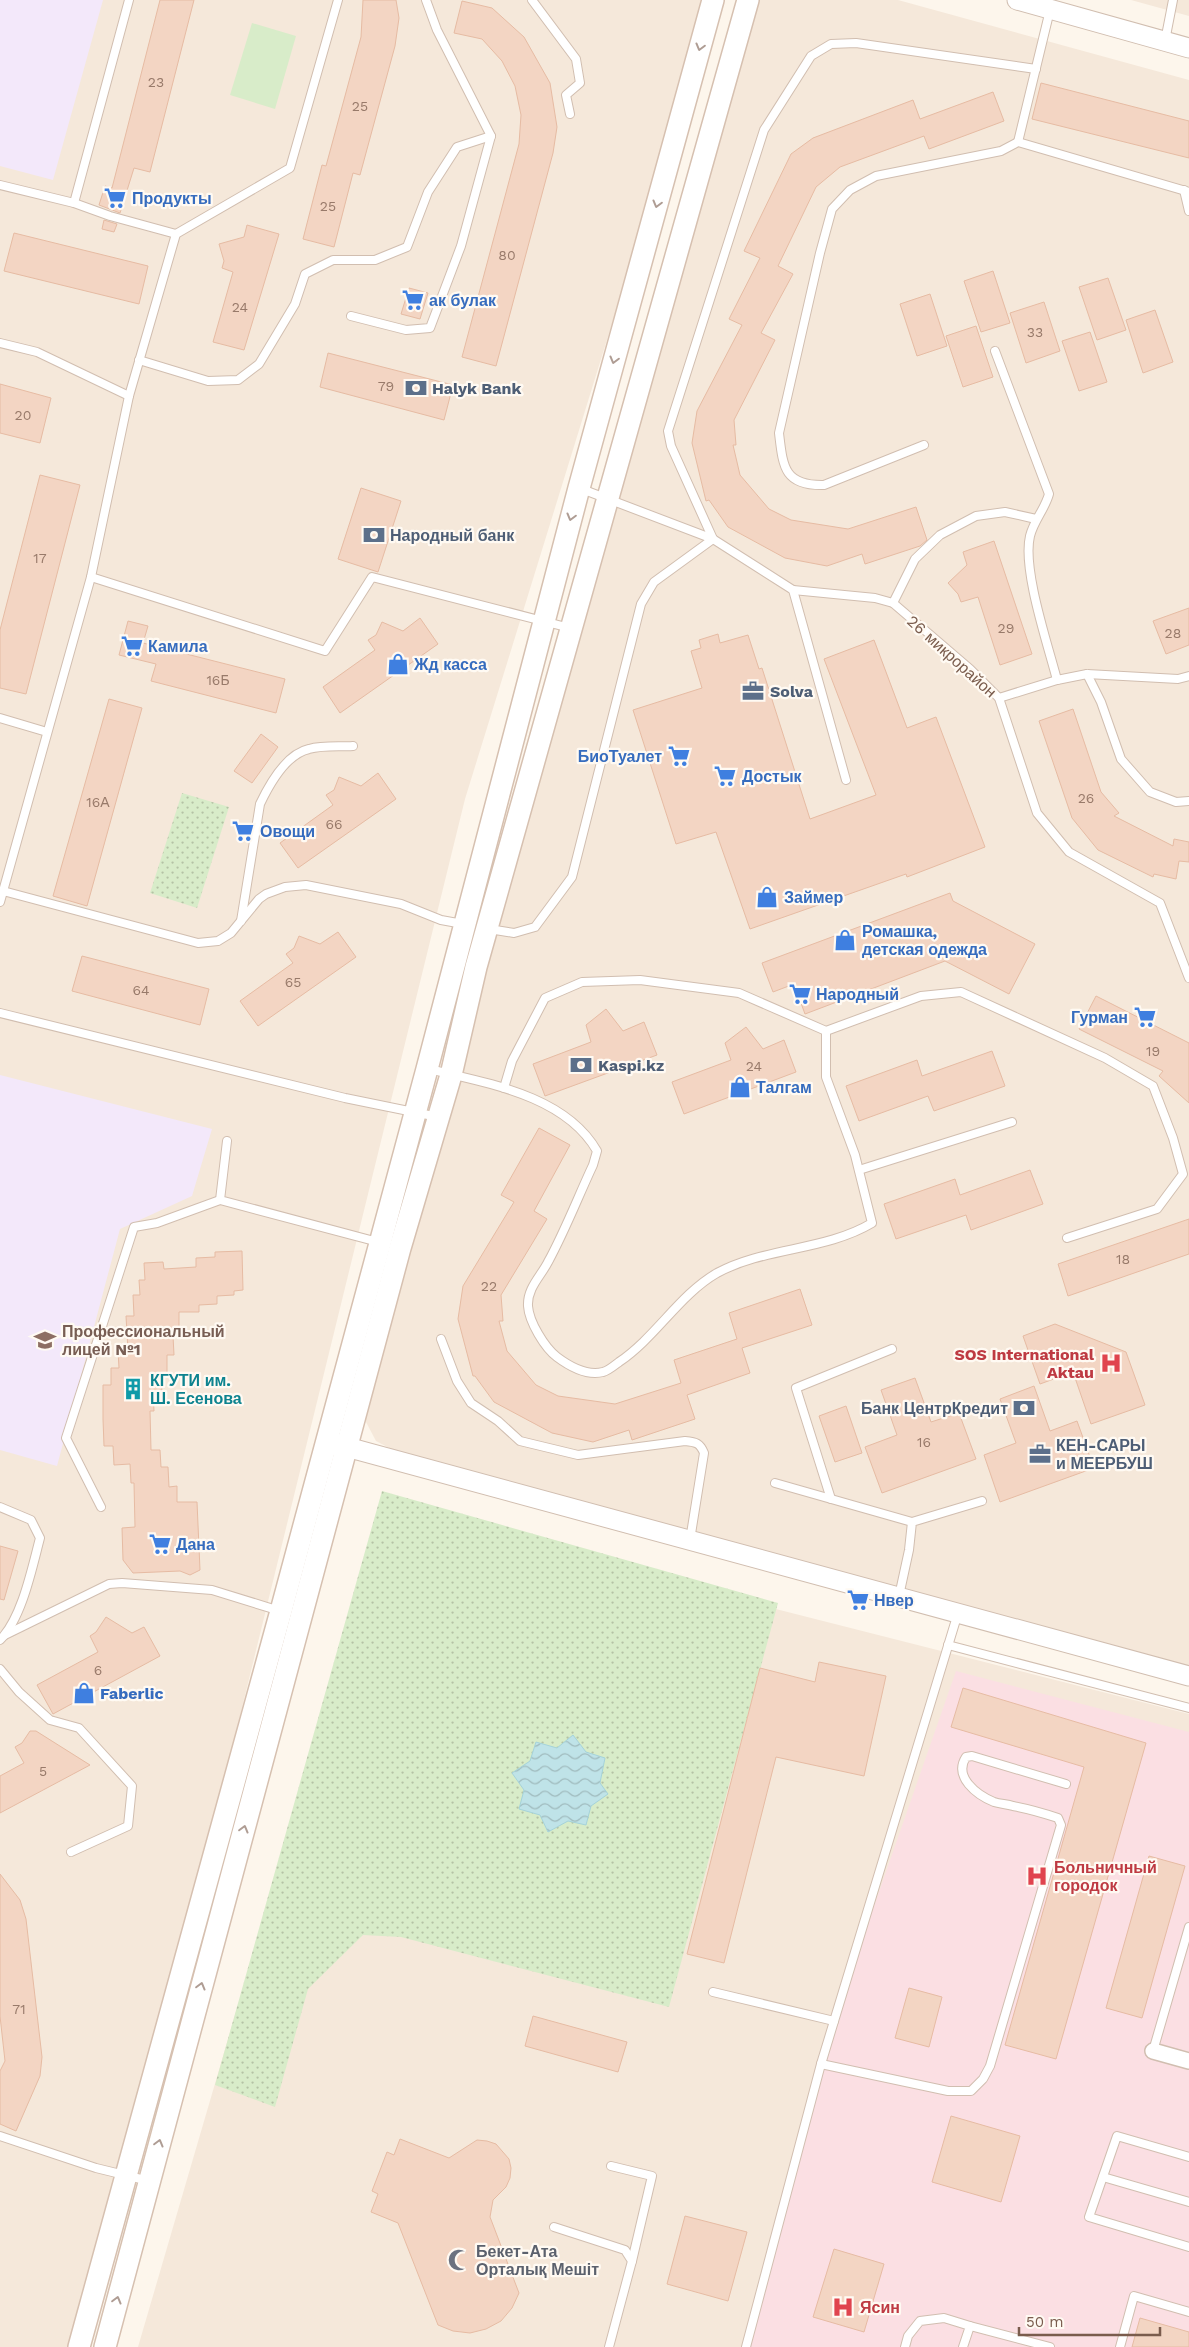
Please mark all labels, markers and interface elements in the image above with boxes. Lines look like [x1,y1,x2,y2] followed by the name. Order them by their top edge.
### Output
[695,43,706,51] one-way arrow
[148,74,164,90] house number: 23
[352,98,368,114] house number: 25
[102,185,128,211] supermarket icon: Продукты
[132,189,212,208] place label: Продукты
[320,198,336,214] house number: 25
[652,199,663,208] one-way arrow
[498,247,516,263] house number: 80
[400,287,426,313] supermarket icon: ак булак
[429,291,497,310] place label: ак булак
[232,299,248,315] house number: 24
[1027,324,1043,340] house number: 33
[609,356,620,365] one-way arrow
[403,375,429,401] bank icon: Halyk Bank
[378,378,394,394] house number: 79
[432,379,521,398] place label: Halyk Bank
[15,407,31,423] house number: 20
[566,513,577,522] one-way arrow
[361,522,387,548] bank icon: Народный банк
[390,526,515,545] place label: Народный банк
[33,550,47,566] house number: 17
[903,611,1000,701] street label: 26 микрорайон
[998,620,1014,636] house number: 29
[1165,625,1181,641] house number: 28
[119,633,145,659] supermarket icon: Камила
[148,637,208,656] place label: Камила
[385,651,411,677] shop icon: Жд касса
[413,655,487,674] place label: Жд касса
[206,672,230,688] house number: 16Б
[740,678,766,704] office icon: Solva
[770,682,814,701] place label: Solva
[666,743,692,769] supermarket icon: БиоТуалет
[578,747,662,766] place label: БиоТуалет
[712,763,738,789] supermarket icon: Достык
[742,767,803,786] place label: Достык
[1078,790,1094,806] house number: 26
[86,794,110,810] house number: 16А
[325,816,343,832] house number: 66
[230,818,256,844] supermarket icon: Овощи
[260,822,315,841] place label: Овощи
[754,884,780,910] shop icon: Займер
[784,888,843,907] place label: Займер
[862,922,987,959] place label: Ромашка, детская одежда
[832,927,858,953] shop icon: Ромашка, детская одежда
[285,974,301,990] house number: 65
[787,981,813,1007] supermarket icon: Народный
[132,982,150,998] house number: 64
[816,985,899,1004] place label: Народный
[1132,1004,1158,1030] supermarket icon: Гурман
[1071,1008,1128,1027] place label: Гурман
[1146,1043,1160,1059] house number: 19
[568,1052,594,1078] bank icon: Kaspi.kz
[598,1056,664,1075] place label: Kaspi.kz
[746,1058,762,1074] house number: 24
[727,1074,753,1100] shop icon: Талгам
[756,1078,812,1097] place label: Талгам
[1116,1251,1130,1267] house number: 18
[481,1278,497,1294] house number: 22
[62,1322,225,1359] place label: Профессиональный лицей №1
[32,1327,58,1353] school or university icon: Профессиональный лицей №1
[955,1345,1095,1382] place label: SOS International Aktau
[1098,1350,1124,1376] hospital icon: SOS International Aktau
[150,1371,242,1408] place label: КГУТИ им. Ш. Есенова
[120,1376,146,1402] building icon: КГУТИ им. Ш. Есенова
[1011,1395,1037,1421] bank icon: Банк ЦентрКредит
[861,1399,1008,1418] place label: Банк ЦентрКредит
[917,1434,931,1450] house number: 16
[1056,1436,1153,1473] place label: КЕН-САРЫ и МЕЕРБУШ
[1027,1441,1053,1467] office icon: КЕН-САРЫ и МЕЕРБУШ
[147,1531,173,1557] supermarket icon: Дана
[176,1535,215,1554] place label: Дана
[845,1587,871,1613] supermarket icon: Нвер
[874,1591,914,1610] place label: Нвер
[94,1662,102,1678] house number: 6
[71,1680,97,1706] shop icon: Faberlic
[100,1684,163,1703] place label: Faberlic
[39,1763,47,1779] house number: 5
[238,1826,248,1834] one-way arrow
[1054,1858,1157,1895] place label: Больничный городок
[1024,1863,1050,1889] hospital icon: Больничный городок
[196,1982,206,1991] one-way arrow
[12,2001,26,2017] house number: 71
[153,2138,164,2147] one-way arrow
[476,2242,599,2279] place label: Бекет-Ата Орталық Мешіт
[446,2247,472,2273] mosque icon: Бекет-Ата Орталық Мешіт
[830,2294,856,2320] hospital icon: Ясин
[111,2295,122,2304] one-way arrow
[860,2298,900,2317] place label: Ясин
[1019,2304,1160,2336] scale bar
[1026,2313,1063,2331] text: 50 m

